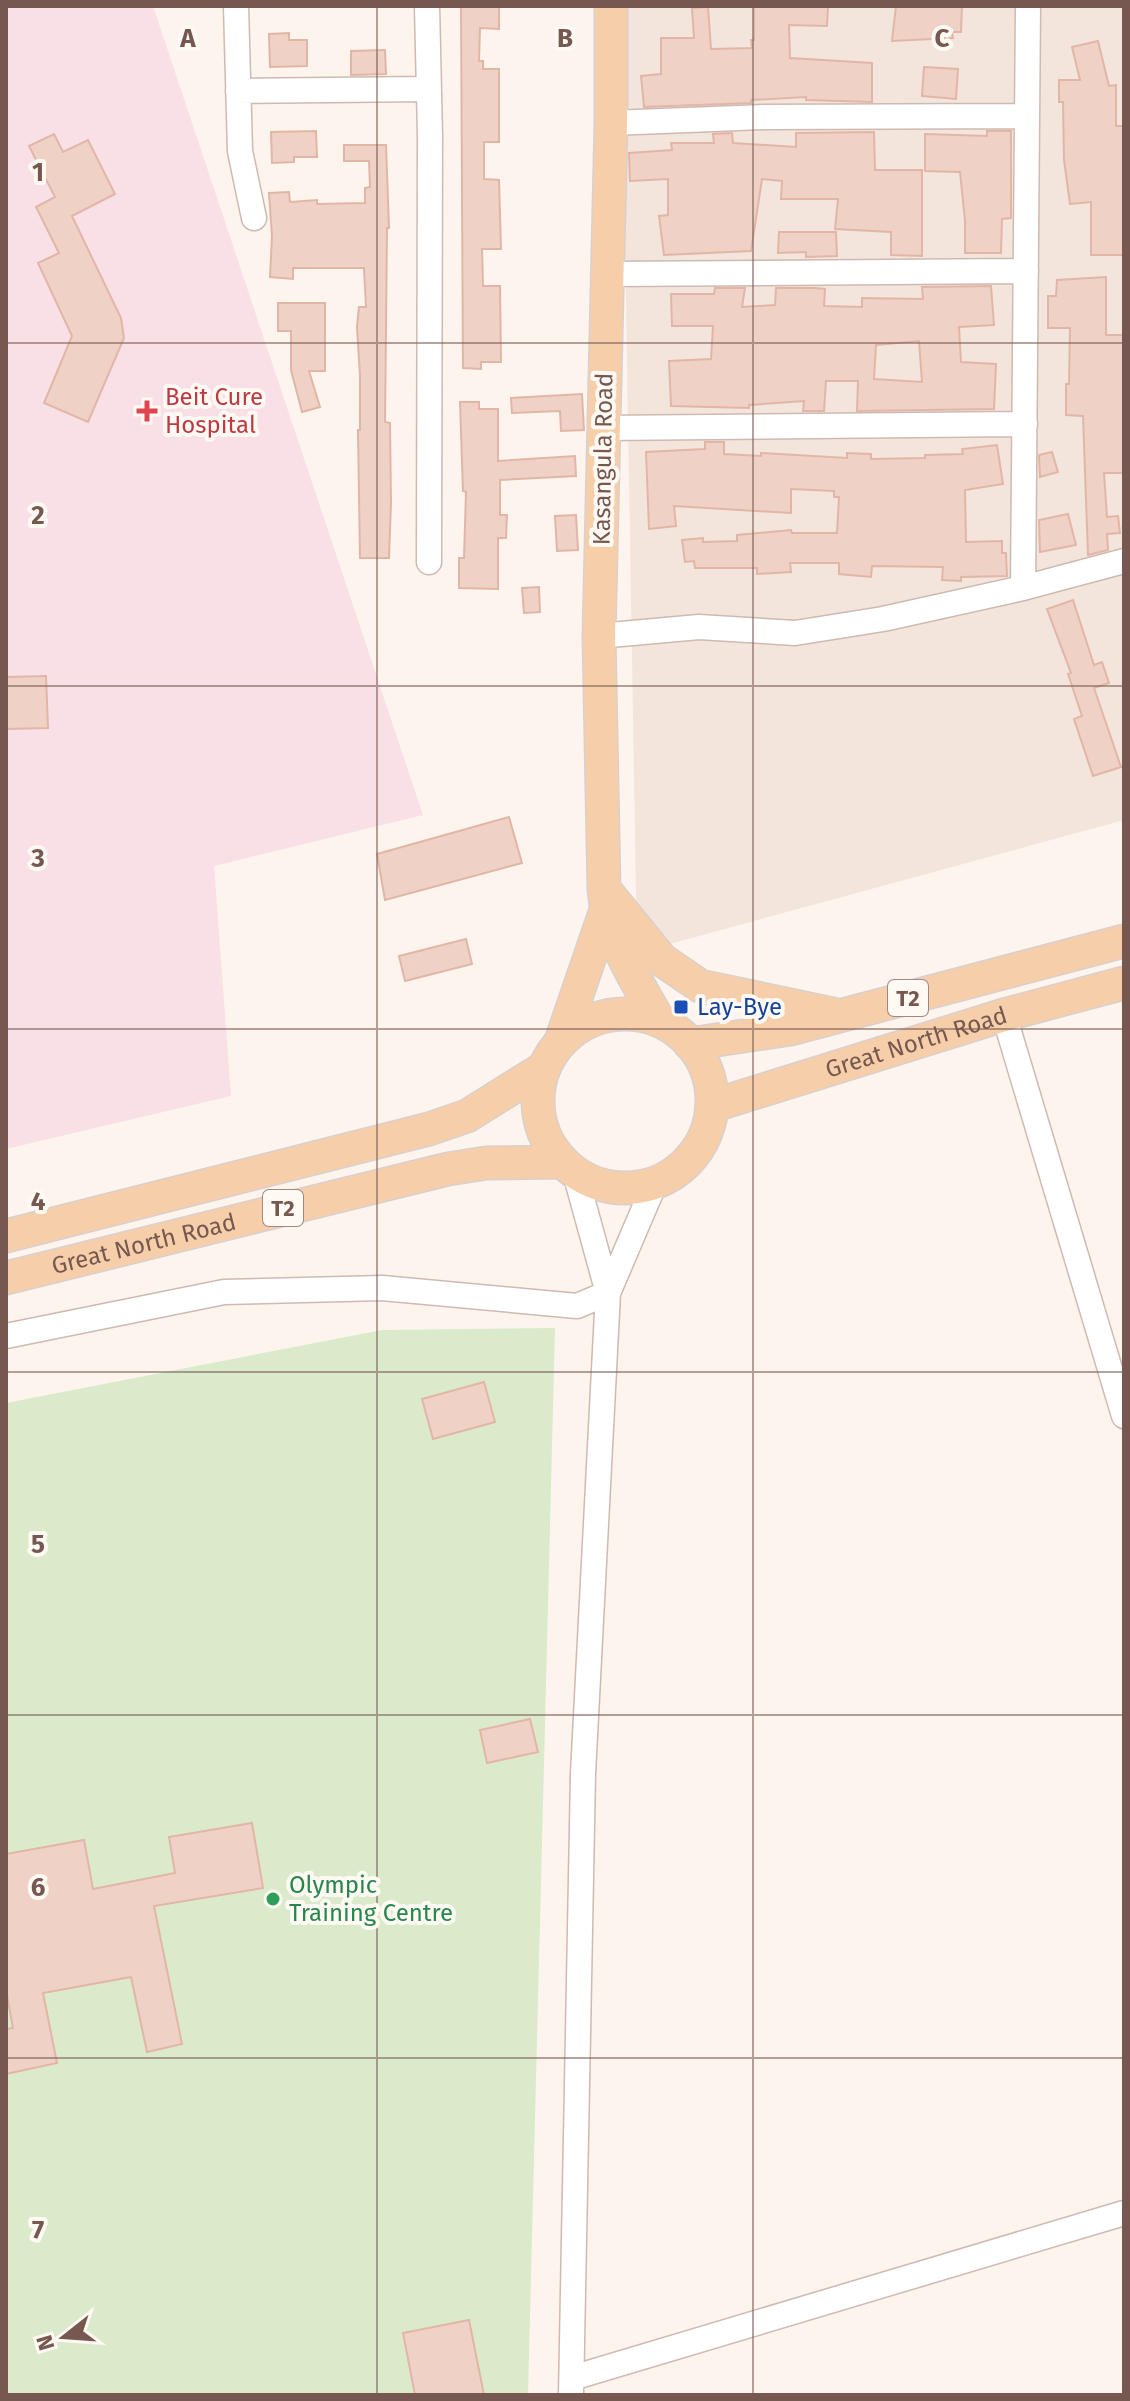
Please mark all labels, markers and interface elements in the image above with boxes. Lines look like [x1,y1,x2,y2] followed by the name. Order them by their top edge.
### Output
[179,23,196,54] text: A
[557,23,573,54] text: B
[935,23,950,54] text: C
[32,157,44,188] text: 1
[587,372,619,546] street label: Kasangula Road
[165,383,263,439] place label: Beit Cure Hospital
[136,400,158,422] marker: Beit Cure Hospital
[31,500,45,531] text: 2
[30,843,45,874] text: 3
[888,980,928,1016] road number: T2
[697,993,782,1021] place label: Lay-Bye
[672,998,690,1016] marker: Lay-Bye
[822,1001,1011,1084] street label: Great North Road
[31,1186,46,1217] text: 4
[263,1190,303,1226] road number: T2
[49,1208,239,1280] street label: Great North Road
[31,1529,45,1560] text: 5
[289,1871,453,1927] place label: Olympic Training Centre
[31,1872,46,1903] text: 6
[264,1890,282,1908] marker: Olympic Training Centre
[32,2215,44,2246] text: 7
[24,2297,104,2377] north arrow
[30,2332,60,2354] text: N

